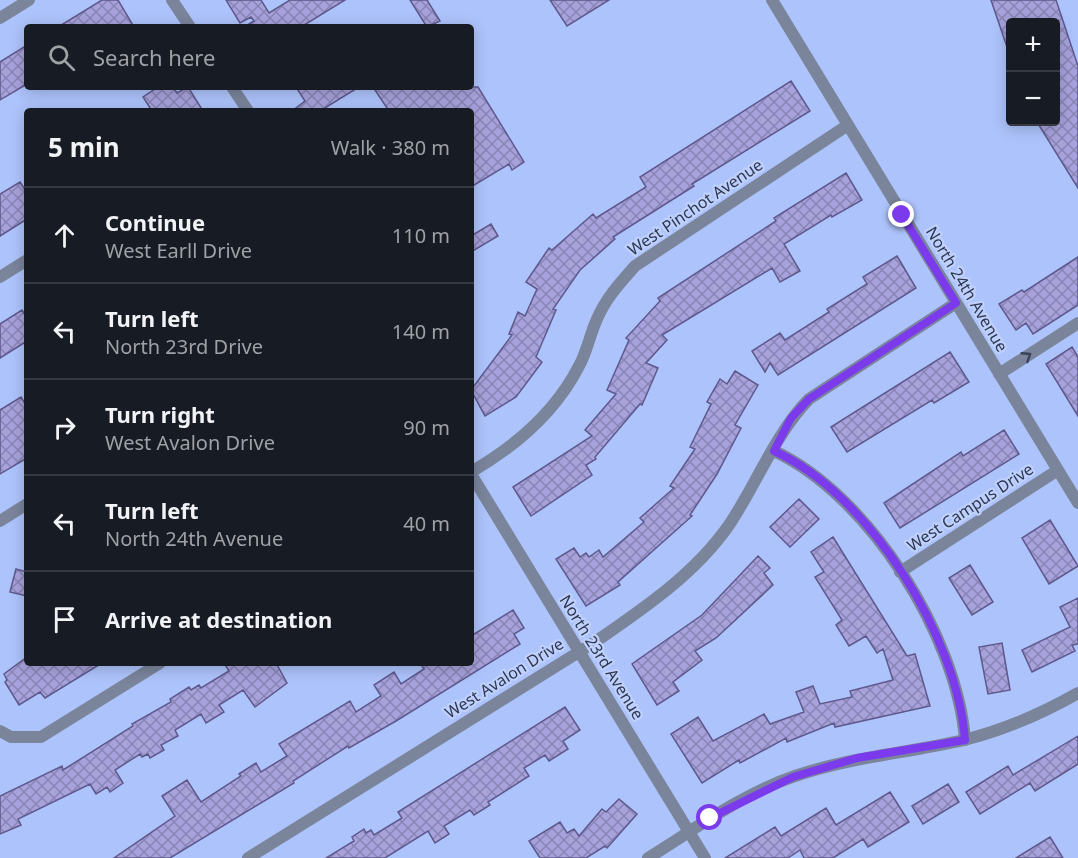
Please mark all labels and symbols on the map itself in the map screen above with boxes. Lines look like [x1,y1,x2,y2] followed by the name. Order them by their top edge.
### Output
[623,154,767,260] street label: West Pinchot Avenue
[888,201,914,227] route end
[921,222,1013,356] street label: North 24th Avenue
[1020,352,1031,363] one-way arrow
[903,458,1037,556] street label: West Campus Drive
[555,591,649,723] street label: North 23rd Avenue
[441,633,567,723] street label: West Avalon Drive
[696,804,722,830] route start

